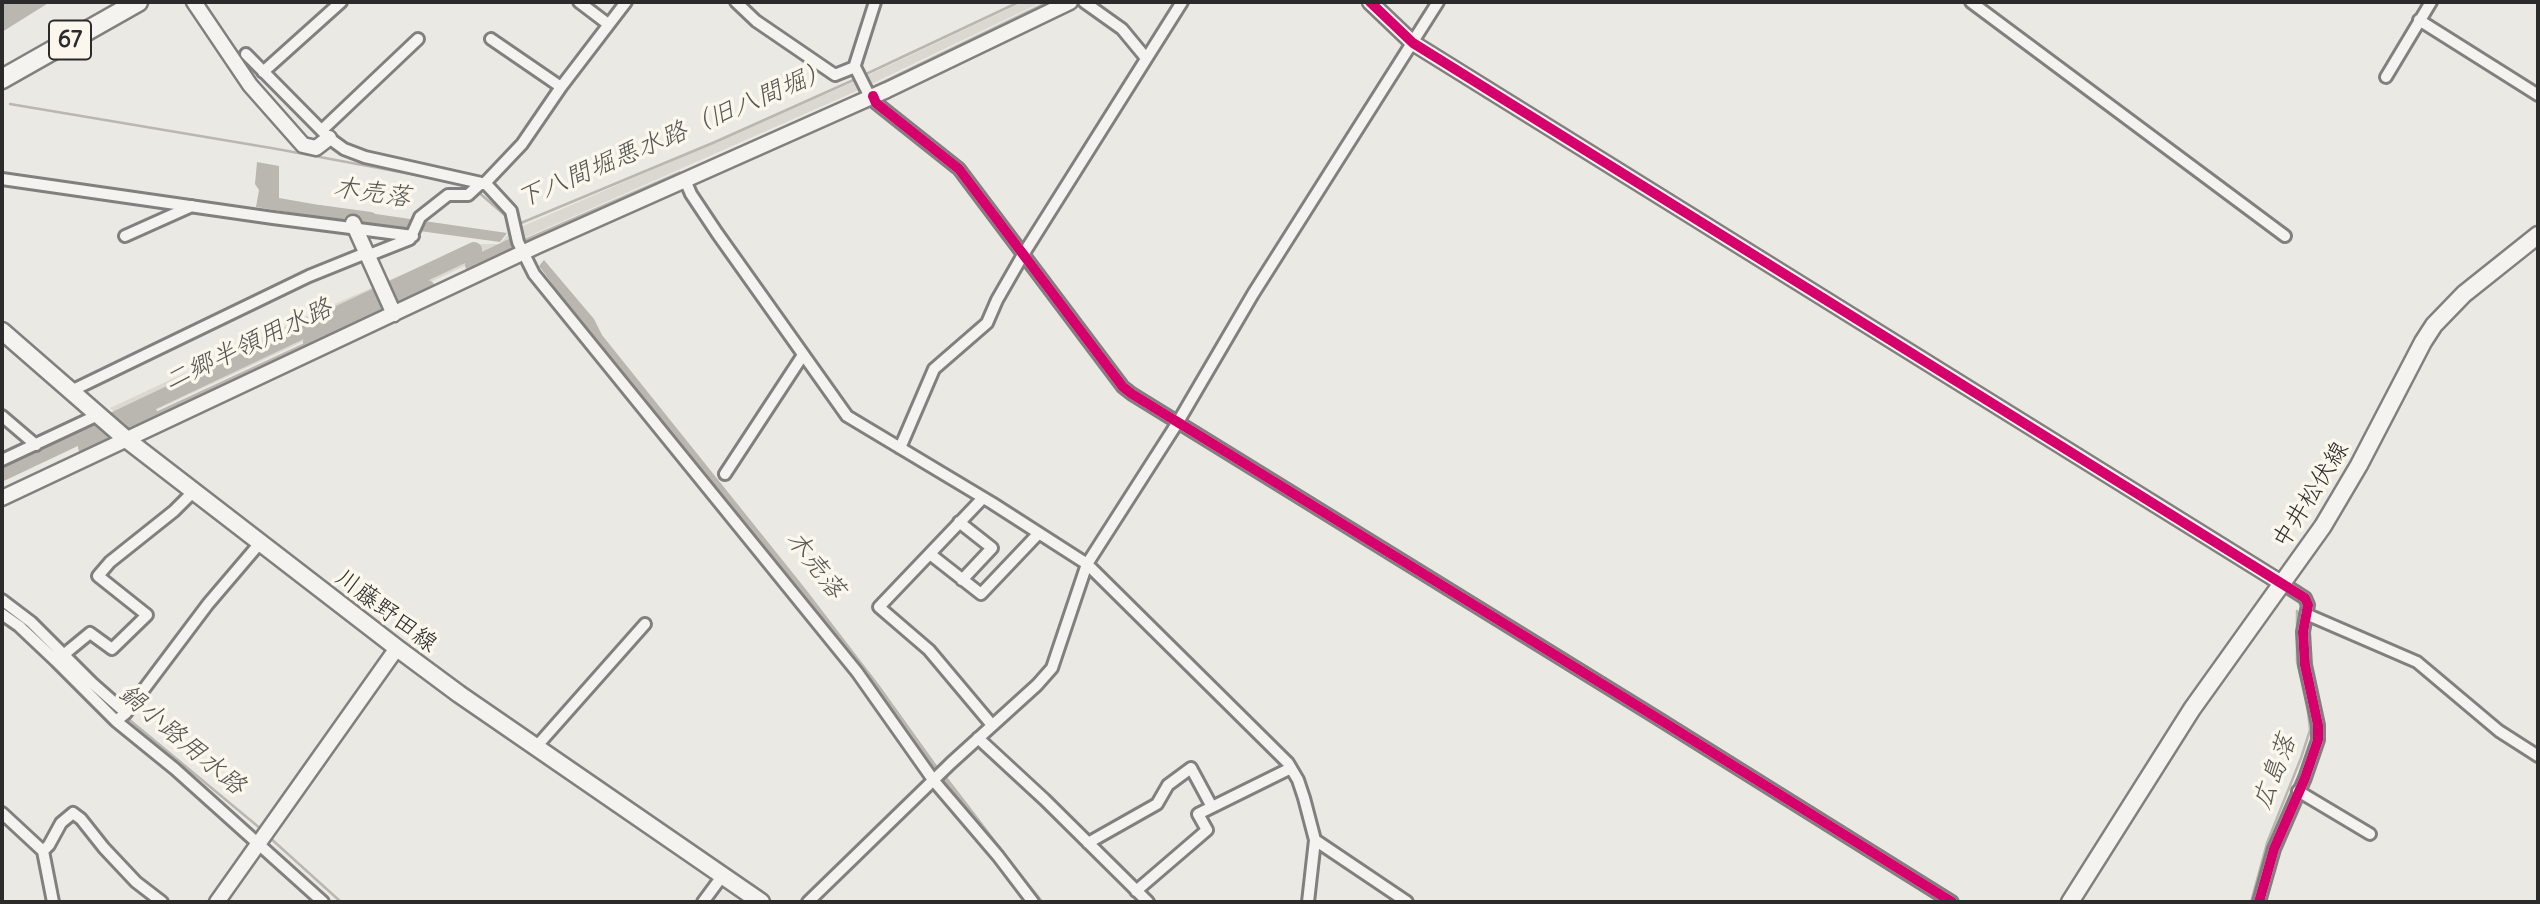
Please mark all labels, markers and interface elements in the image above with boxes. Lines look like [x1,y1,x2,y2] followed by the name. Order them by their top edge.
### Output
[49,20,91,60] road number: 67
[512,55,836,215] water label: 下八間堀悪水路（旧八間堀）
[331,172,413,214] water label: 木売落
[159,292,337,398] water label: 二郷半領用水路
[2267,436,2355,554] street label: 中井松伏線
[779,525,851,605] water label: 木売落
[329,563,443,659] street label: 川藤野田線
[112,678,252,802] water label: 鍋小路用水路
[2246,730,2304,814] water label: 広島落

